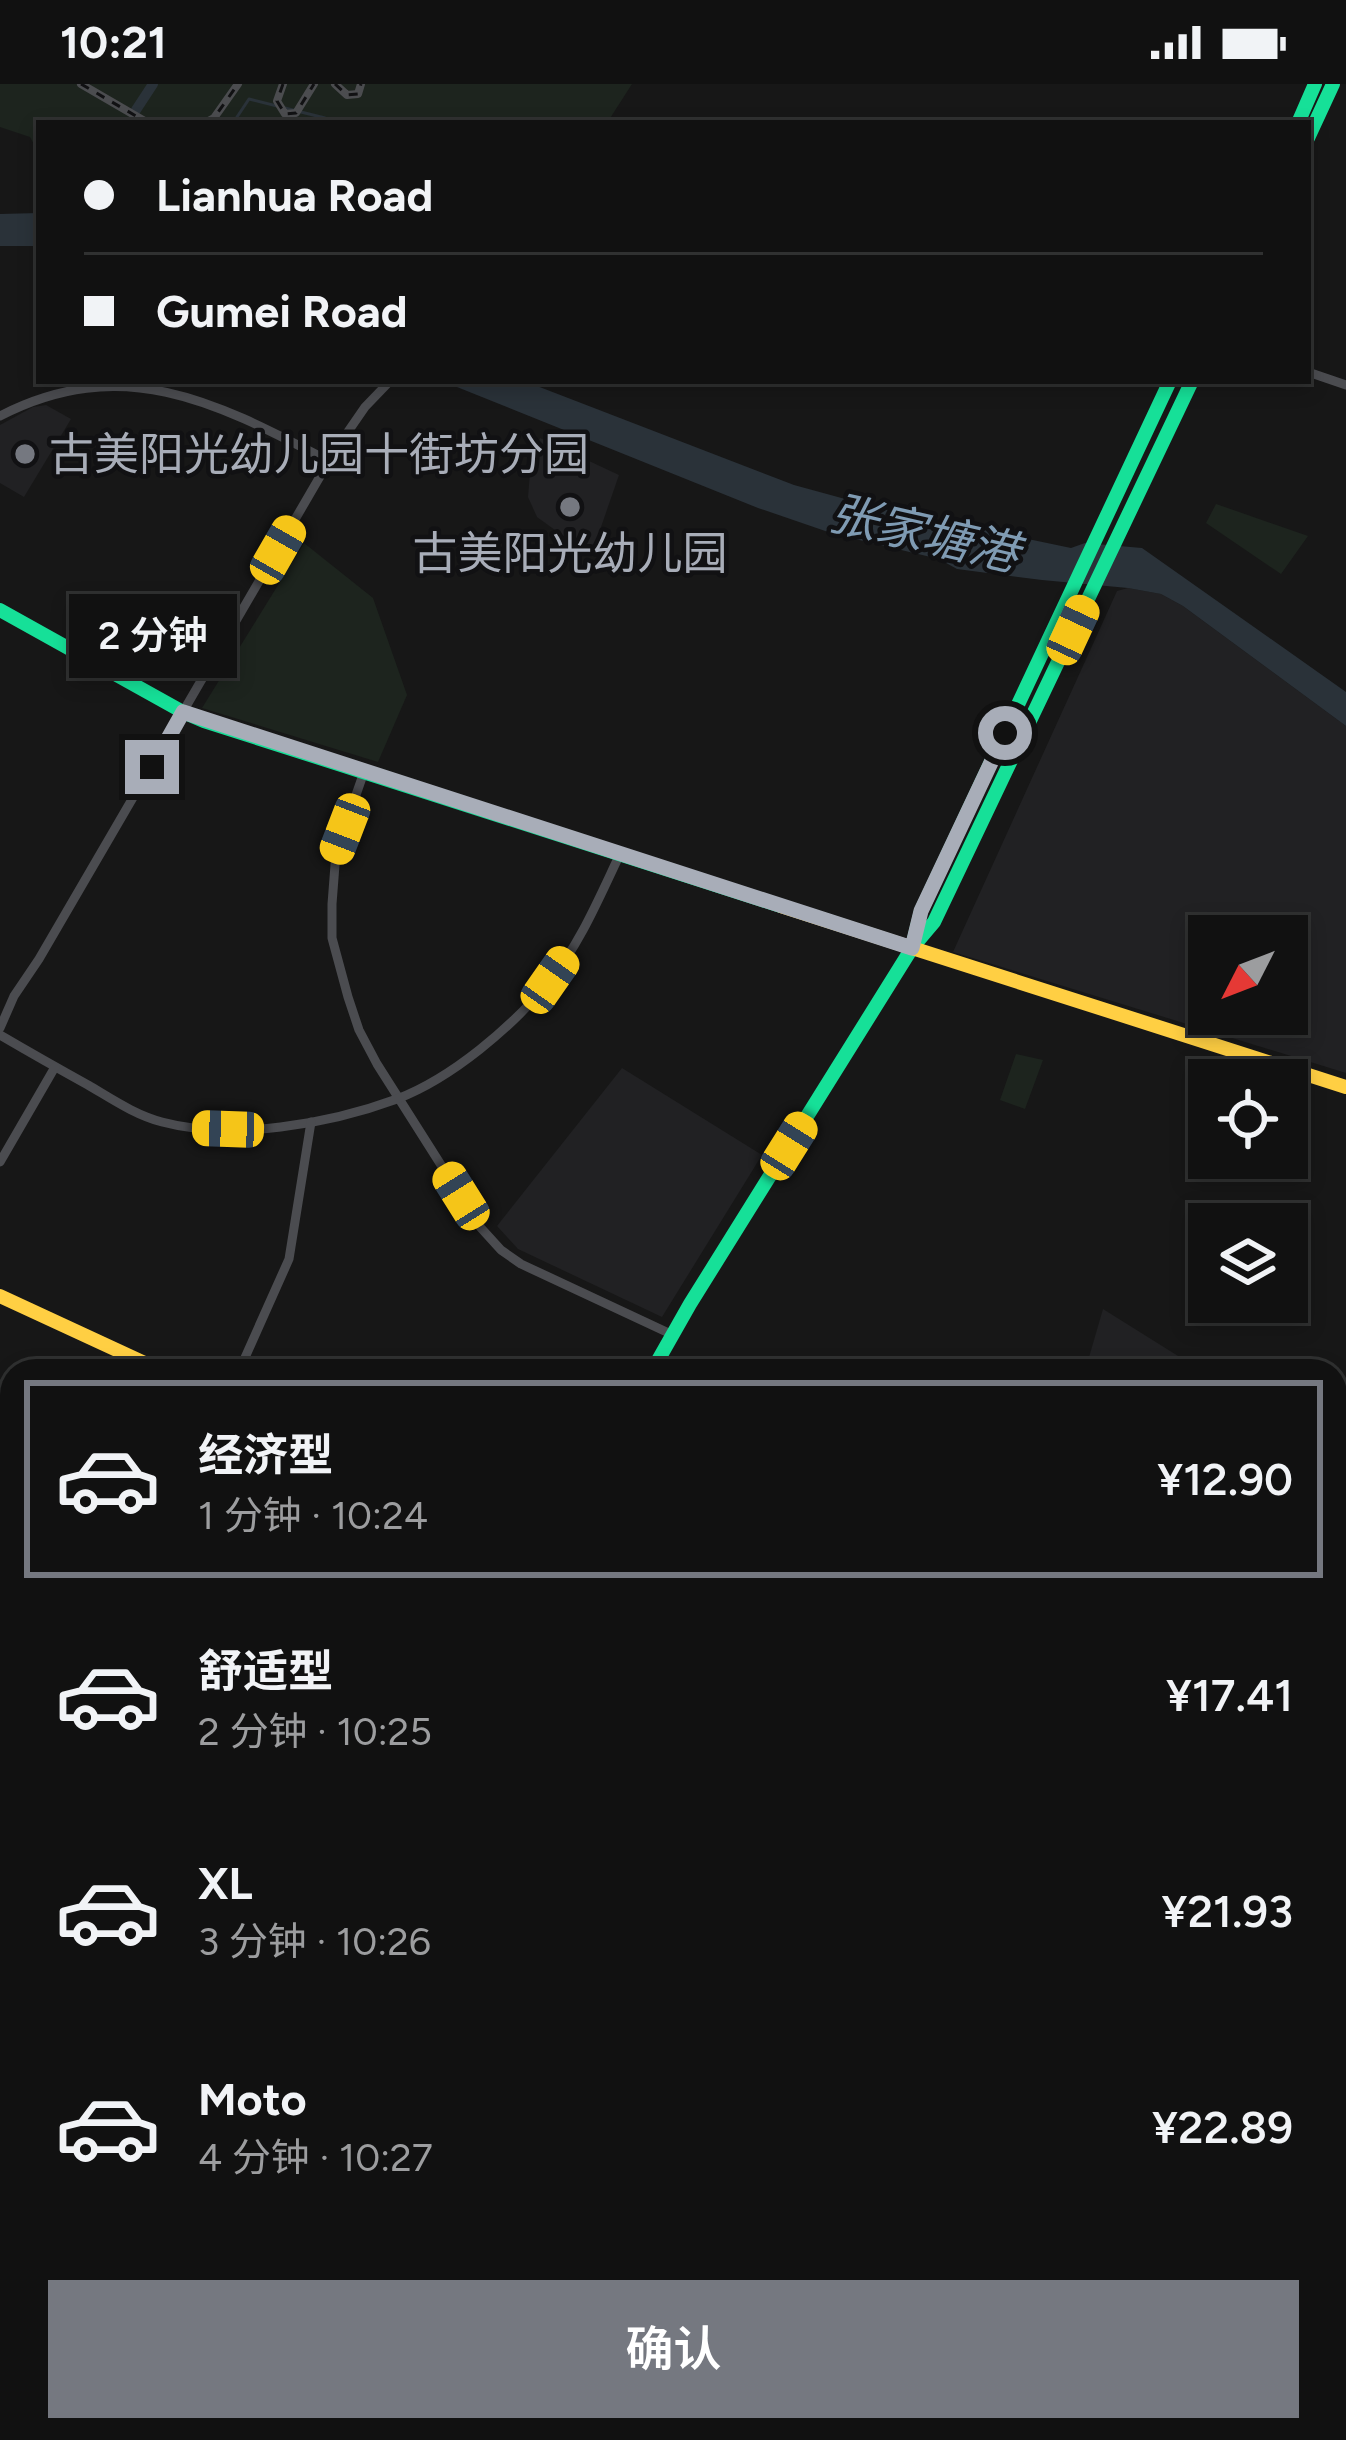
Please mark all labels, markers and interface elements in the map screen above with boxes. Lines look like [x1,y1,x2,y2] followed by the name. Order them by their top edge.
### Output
[60,15,167,69] text: 10:21
[156,168,433,222] text: Lianhua Road
[156,284,408,338] text: Gumei Road
[49,427,589,481] place label: 古美阳光幼儿园十街坊分园
[12,441,38,467] marker: 古美阳光幼儿园十街坊分园
[824,483,1030,584] water label: 张家塘港
[557,494,583,520] marker: 古美阳光幼儿园
[244,510,312,590] car
[412,526,728,580] place label: 古美阳光幼儿园
[1041,590,1105,670] car
[68,593,236,677] callout: 2 分钟
[98,612,208,659] text: 2 分钟
[978,706,1032,760] route start
[125,740,179,794] route end
[315,789,375,869] car
[1188,915,1308,1035] north arrow
[1188,915,1308,1323] map controls
[515,940,585,1020] car
[1188,1059,1308,1179] button: locate
[755,1106,823,1186] car
[191,1110,265,1148] car
[427,1156,495,1236] car
[1188,1203,1308,1323] button: layers
[54,1425,162,1533] icon: car
[198,1428,333,1482] text: 经济型
[1157,1452,1293,1506] text: ¥12.90
[198,1492,428,1539] text: 1 分钟 · 10:24
[54,1641,162,1749] icon: car
[198,1644,333,1698] text: 舒适型
[1166,1668,1293,1722] text: ¥17.41
[198,1708,432,1755] text: 2 分钟 · 10:25
[198,1856,253,1910] text: XL
[54,1857,162,1965] icon: car
[1162,1884,1293,1938] text: ¥21.93
[198,1918,431,1965] text: 3 分钟 · 10:26
[198,2072,307,2126] text: Moto
[54,2073,162,2181] icon: car
[1152,2100,1293,2154] text: ¥22.89
[198,2134,433,2181] text: 4 分钟 · 10:27
[48,2280,1299,2418] button: 确认

